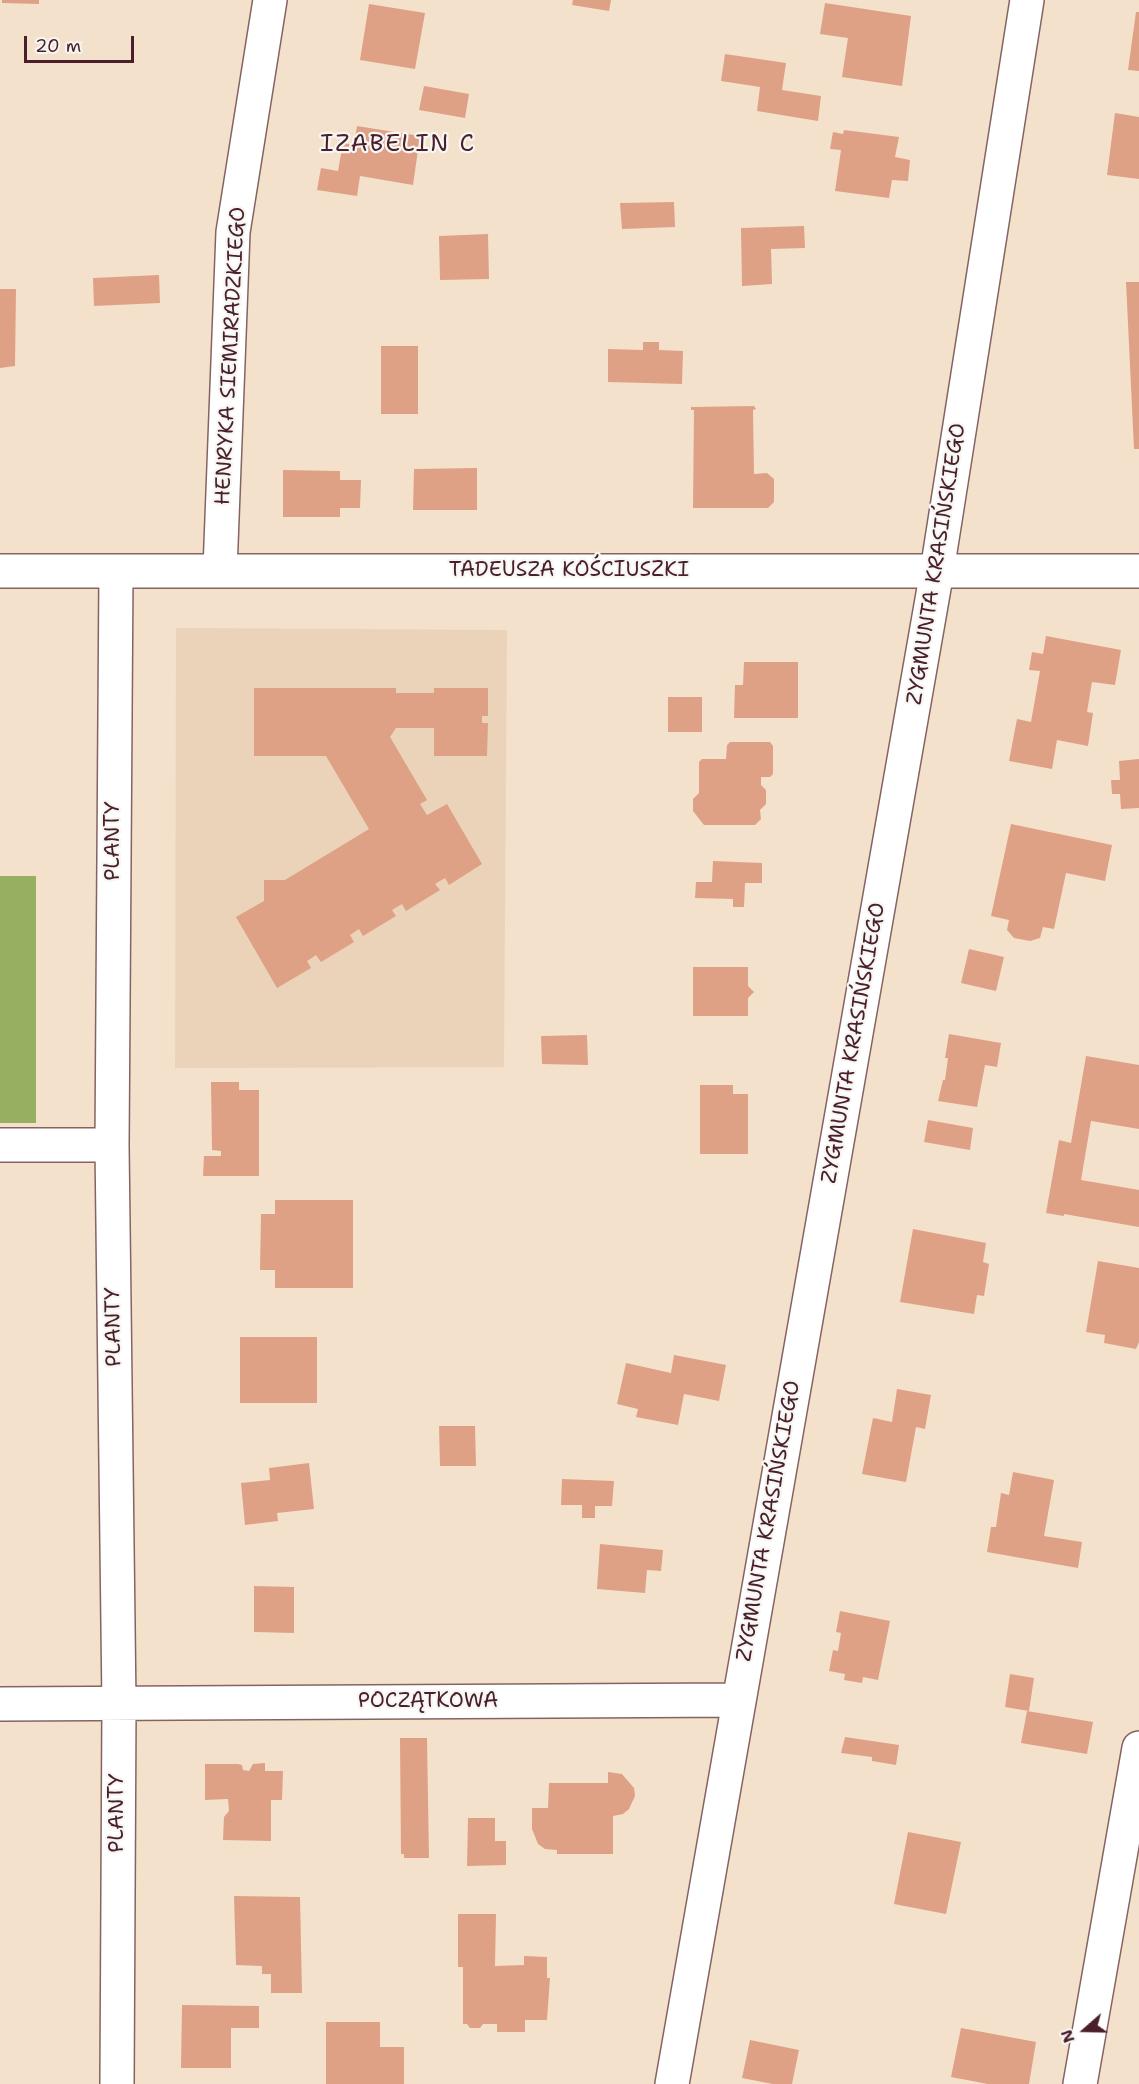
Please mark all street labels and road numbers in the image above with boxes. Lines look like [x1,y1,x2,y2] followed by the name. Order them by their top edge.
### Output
[211,206,251,506] street label: HENRYKA SIEMIRADZKIEGO
[902,421,972,707] street label: ZYGMUNTA KRASIŃSKIEGO
[449,558,689,584] street label: TADEUSZA KOŚCIUSZKI
[101,801,127,881] street label: PLANTY
[817,901,891,1185] street label: ZYGMUNTA KRASIŃSKIEGO
[101,1287,127,1367] street label: PLANTY
[732,1379,806,1663] street label: ZYGMUNTA KRASIŃSKIEGO
[358,1689,498,1715] street label: POCZĄTKOWA
[105,1773,131,1853] street label: PLANTY

